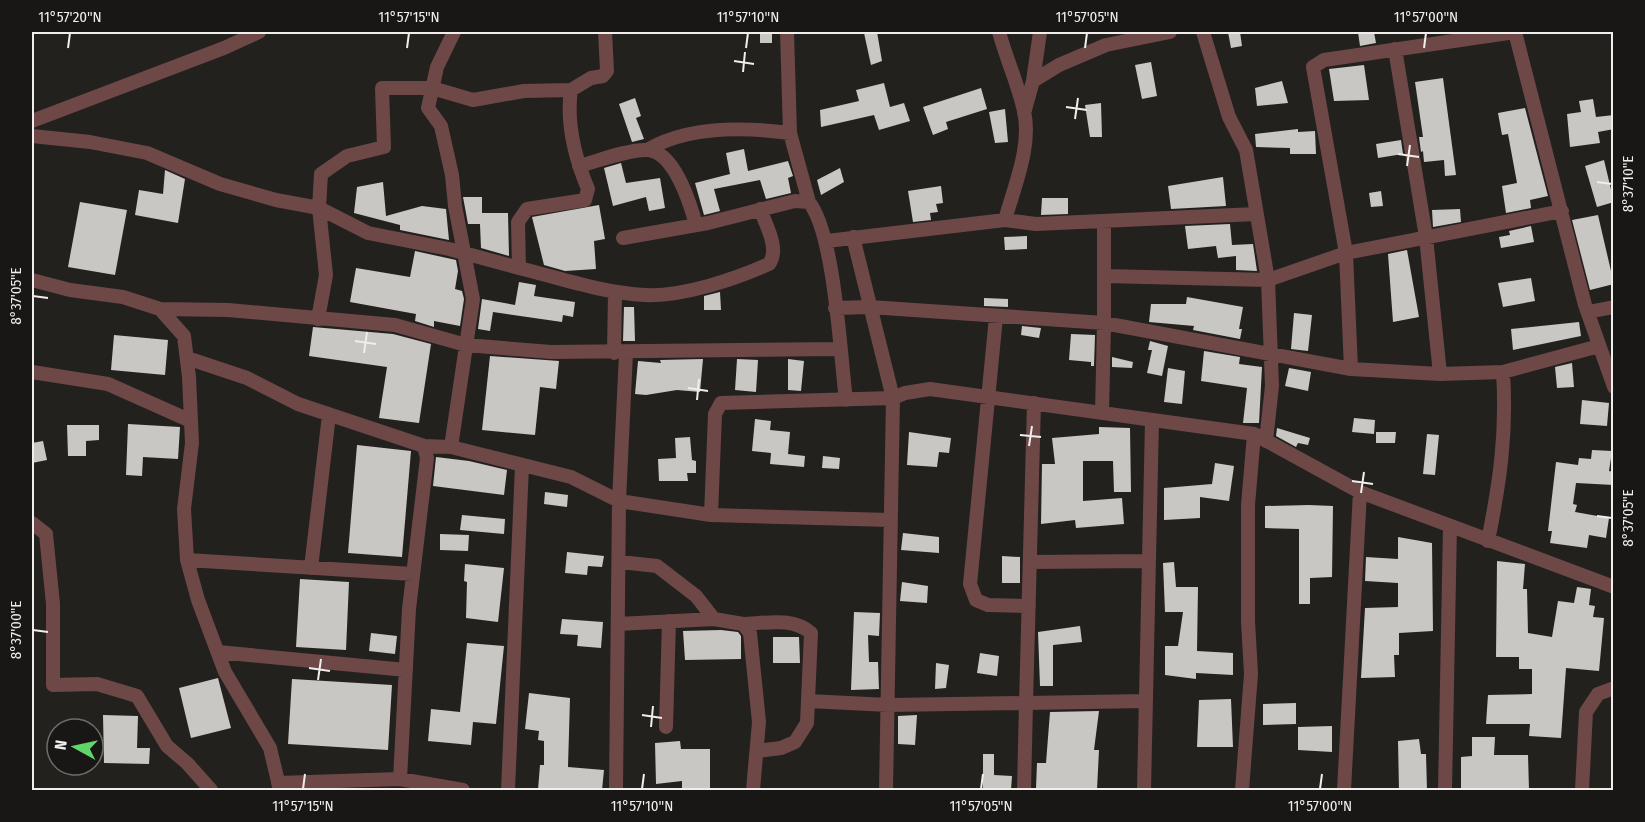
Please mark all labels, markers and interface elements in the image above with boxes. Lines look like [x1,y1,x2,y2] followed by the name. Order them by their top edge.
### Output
[38,8,102,26] text: 11°57'20"N
[378,8,440,26] text: 11°57'15"N
[717,8,779,26] text: 11°57'10"N
[1055,8,1119,26] text: 11°57'05"N
[1394,8,1458,26] text: 11°57'00"N
[1619,156,1637,212] text: 8°37'10"E
[7,267,25,325] text: 8°37'05"E
[1619,489,1637,547] text: 8°37'05"E
[7,601,25,659] text: 8°37'00"E
[45,717,105,777] north arrow
[51,739,71,751] text: N
[272,797,334,815] text: 11°57'15"N
[611,797,673,815] text: 11°57'10"N
[949,797,1013,815] text: 11°57'05"N
[1288,797,1352,815] text: 11°57'00"N

